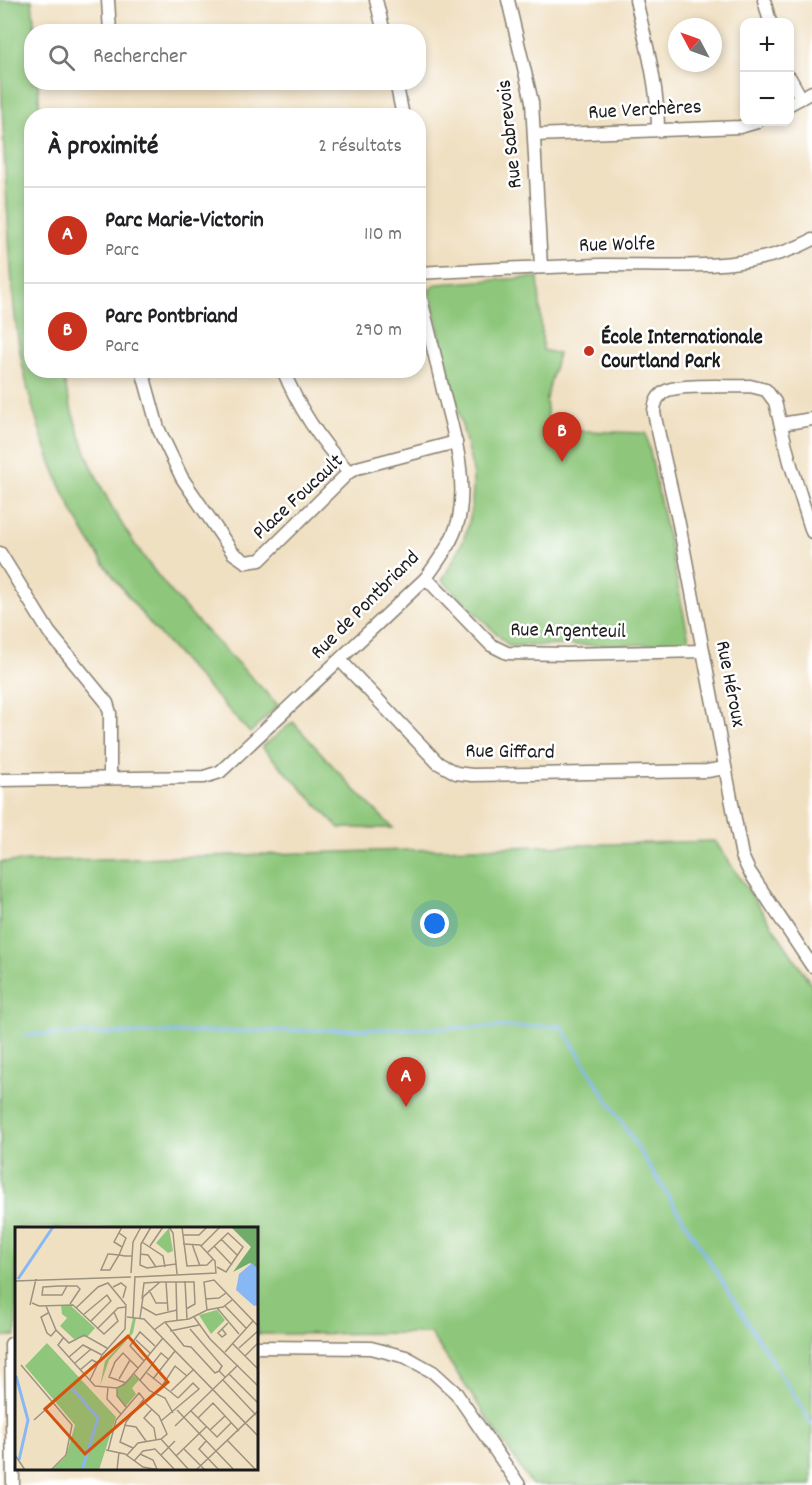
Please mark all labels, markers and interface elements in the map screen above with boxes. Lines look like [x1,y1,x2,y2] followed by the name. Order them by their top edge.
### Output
[668,18,722,72] north arrow
[740,18,794,126] map controls
[740,18,794,72] button: +
[24,24,426,90] search box
[45,41,78,74] icon: search
[93,42,187,73] text: Rechercher
[740,72,794,126] button: −
[490,78,532,190] street label: Rue Sabrevois
[588,93,702,129] street label: Rue Verchères
[48,129,158,166] text: À proximité
[318,133,402,161] text: 2 résultats
[105,206,264,237] text: Parc Marie-Victorin
[62,221,73,249] text: A
[364,221,402,249] text: 110 m
[579,230,655,262] street label: Rue Wolfe
[105,237,139,265] text: Parc
[105,302,238,333] text: Parc Pontbriand
[63,317,72,345] text: B
[355,317,402,345] text: 290 m
[601,324,763,378] place label: École Internationale Courtland Park
[105,333,139,361] text: Parc
[582,344,596,358] marker: École Internationale Courtland Park
[542,412,582,462] pin: B
[247,448,351,548] street label: Place Foucault
[305,545,427,667] street label: Rue de Pontbriand
[510,616,626,648] street label: Rue Argenteuil
[706,638,752,730] street label: Rue Héroux
[465,737,555,769] street label: Rue Giffard
[420,909,449,938] your location
[386,1058,426,1107] pin: A
[15,1227,258,1470] inset map

